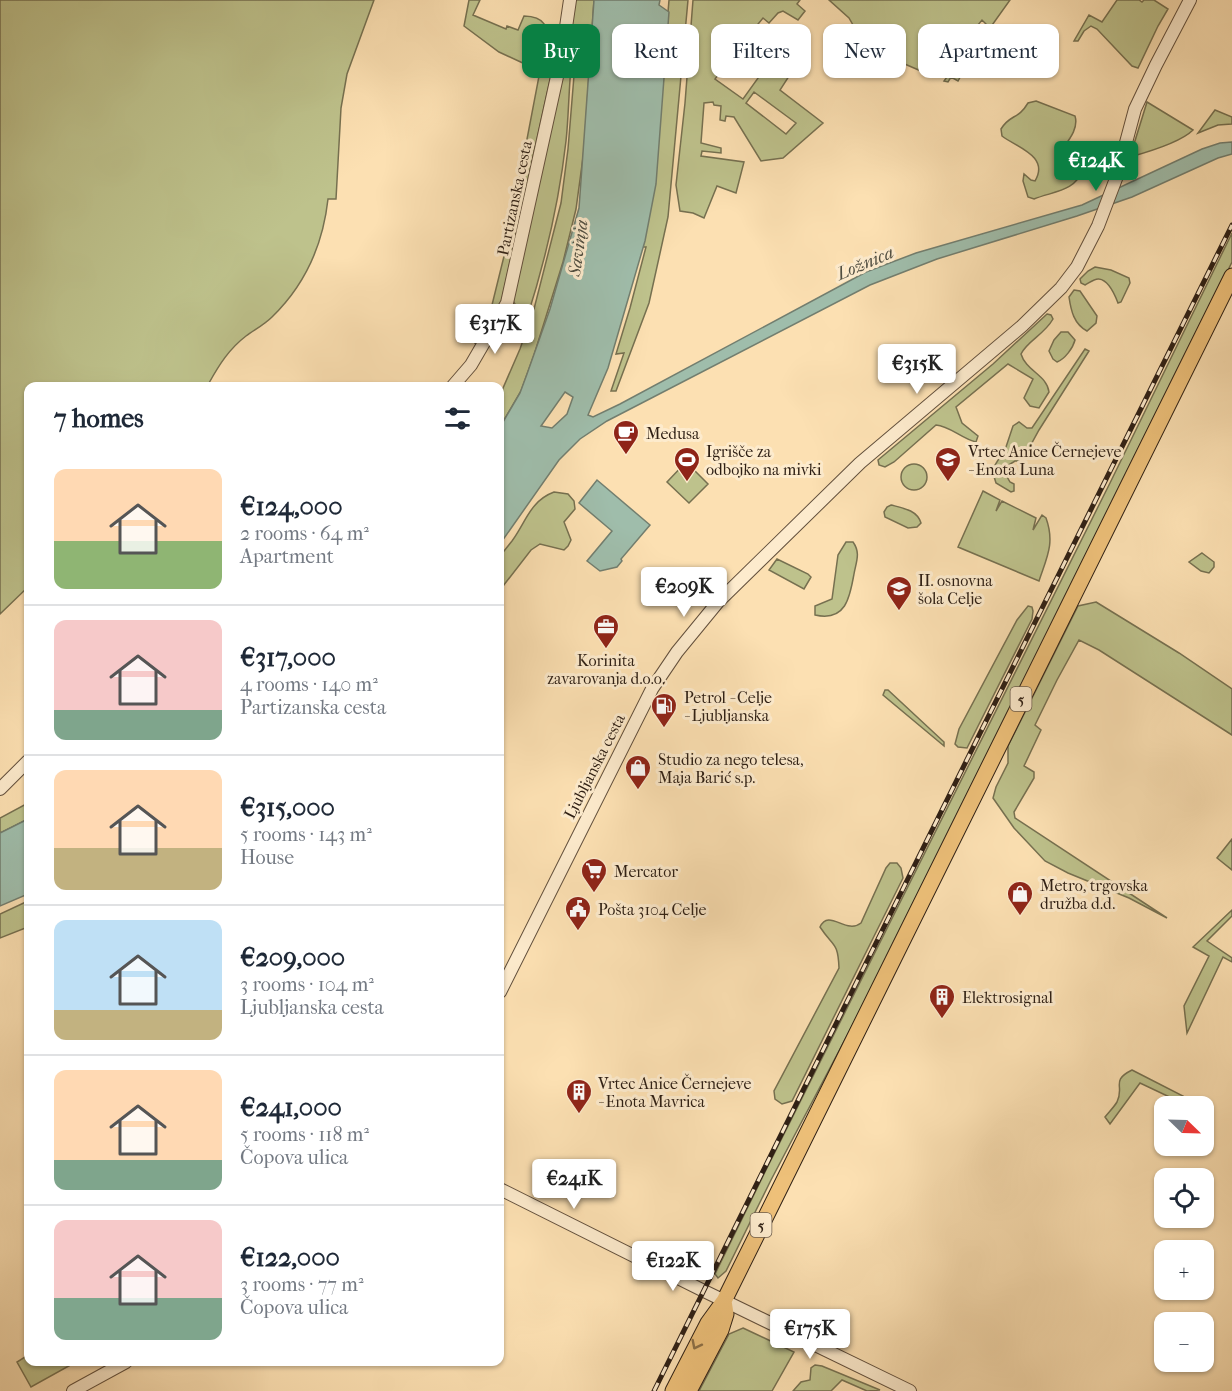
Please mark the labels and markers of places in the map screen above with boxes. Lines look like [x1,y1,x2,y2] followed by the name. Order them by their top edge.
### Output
[1054,141,1138,192] pin: €124K
[453,304,537,355] pin: €317K
[875,344,959,395] pin: €315K
[611,418,641,456] cafe icon: Medusa
[646,424,700,443] place label: Medusa
[967,441,1121,479] place label: Vrtec Anice Černejeve - Enota Luna
[706,442,822,479] place label: Igrišče za odbojko na mivki
[672,445,702,483] sports icon: Igrišče za odbojko na mivki
[933,445,963,483] school or university icon: Vrtec Anice Černejeve - Enota Luna
[642,567,726,618] pin: €209K
[918,571,993,608] place label: II. osnovna šola Celje
[884,574,914,612] school or university icon: II. osnovna šola Celje
[591,612,621,650] office icon: Korinita zavarovanja d.o.o.
[547,651,665,688] place label: Korinita zavarovanja d.o.o.
[684,688,772,725] place label: Petrol - Celje - Ljubljanska
[649,691,679,729] fuel station icon: Petrol - Celje - Ljubljanska
[658,750,803,787] place label: Studio za nego telesa, Maja Barić s.p.
[623,753,653,791] shop icon: Studio za nego telesa, Maja Barić s.p.
[579,856,609,894] supermarket icon: Mercator
[614,862,678,881] place label: Mercator
[1040,876,1149,913] place label: Metro, trgovska družba d.d.
[1005,879,1035,917] shop icon: Metro, trgovska družba d.d.
[563,894,593,932] public building icon: Pošta 3104 Celje
[598,900,707,919] place label: Pošta 3104 Celje
[927,982,957,1020] building icon: Elektrosignal
[962,988,1054,1007] place label: Elektrosignal
[597,1073,751,1111] place label: Vrtec Anice Černejeve - Enota Mavrica
[564,1077,594,1115] building icon: Vrtec Anice Černejeve - Enota Mavrica
[532,1159,616,1210] pin: €241K
[631,1241,715,1292] pin: €122K
[768,1309,852,1360] pin: €175K

